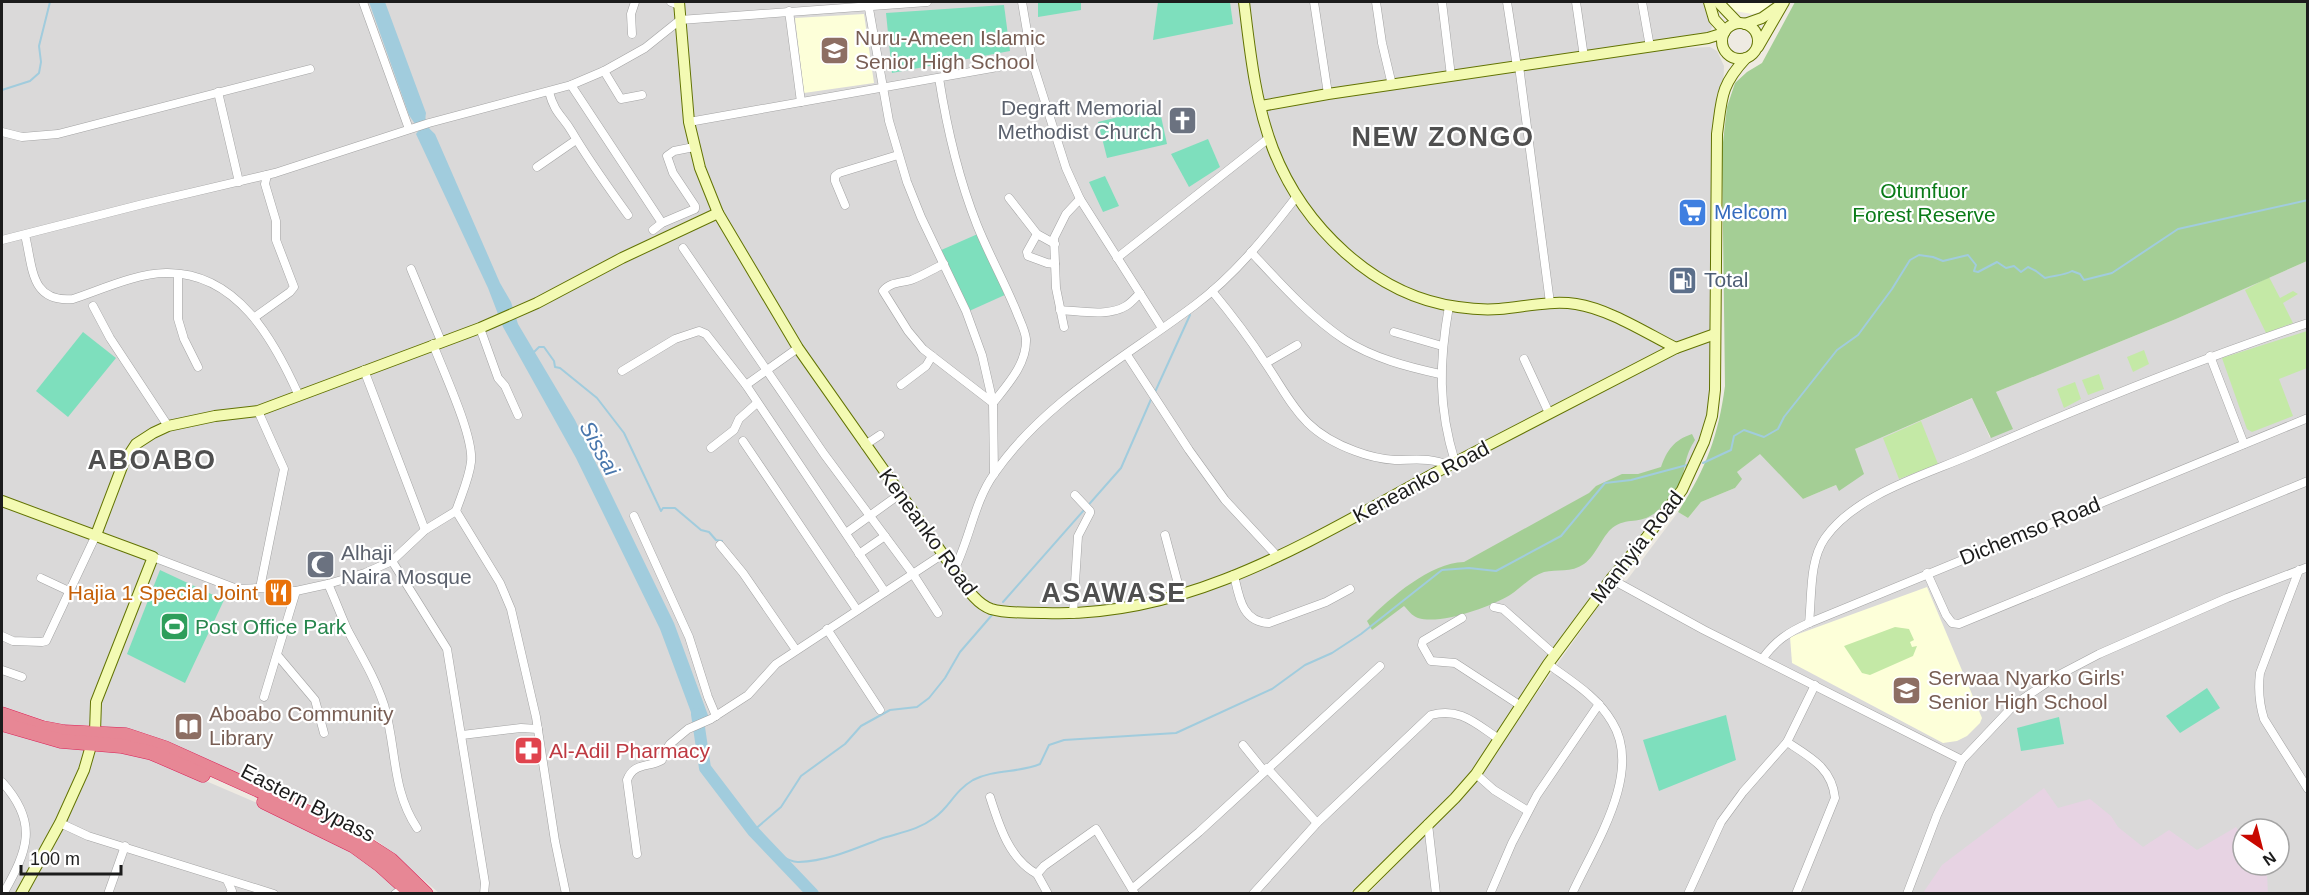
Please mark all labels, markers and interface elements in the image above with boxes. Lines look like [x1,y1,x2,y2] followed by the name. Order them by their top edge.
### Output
[855,26,1045,73] place label: Nuru-Ameen Islamic Senior High School
[818,34,850,66] school or university icon: Nuru-Ameen Islamic Senior High School
[997,96,1162,143] place label: Degraft Memorial Methodist Church
[1167,104,1199,136] church icon: Degraft Memorial Methodist Church
[1352,122,1535,152] district label: NEW ZONGO
[1852,179,1996,226] park label: Otumfuor Forest Reserve
[1677,196,1709,228] supermarket icon: Melcom
[1714,200,1788,223] place label: Melcom
[1667,264,1699,296] fuel station icon: Total
[1704,268,1748,291] place label: Total
[574,417,625,481] water label: Sissai
[1349,436,1493,527] street label: Keneanko Road
[88,445,217,475] district label: ABOABO
[875,464,982,599] street label: Keneanko Road
[1586,486,1687,607] street label: Manhyia Road
[1956,492,2103,569] street label: Dichemso Road
[341,541,472,588] place label: Alhaji Naira Mosque
[304,549,336,581] mosque icon: Alhaji Naira Mosque
[263,577,295,609] restaurant icon: Hajia 1 Special Joint
[1041,578,1187,608] district label: ASAWASE
[68,581,258,604] place label: Hajia 1 Special Joint
[158,611,190,643] sports icon: Post Office Park
[195,615,347,638] place label: Post Office Park
[1928,666,2125,713] place label: Serwaa Nyarko Girls' Senior High School
[1891,674,1923,706] school or university icon: Serwaa Nyarko Girls' Senior High School
[209,702,394,749] place label: Aboabo Community Library
[172,710,204,742] library icon: Aboabo Community Library
[512,735,544,767] pharmacy icon: Al-Adil Pharmacy
[549,739,711,762] place label: Al-Adil Pharmacy
[237,759,379,846] street label: Eastern Bypass
[2231,817,2291,877] north arrow
[21,838,122,876] scale bar
[30,849,80,869] text: 100 m
[2260,849,2279,869] text: N

